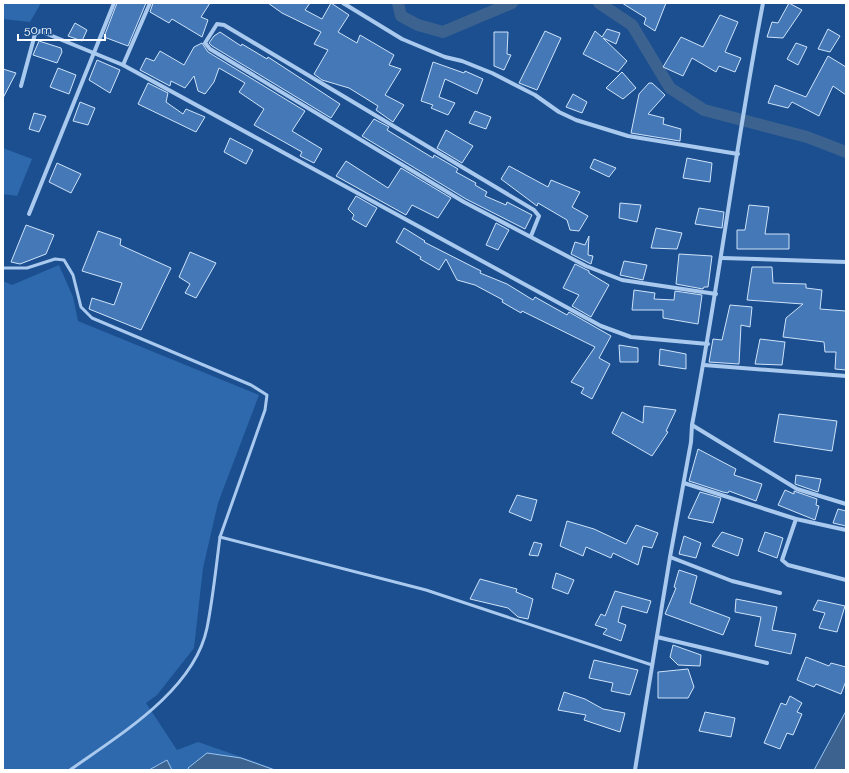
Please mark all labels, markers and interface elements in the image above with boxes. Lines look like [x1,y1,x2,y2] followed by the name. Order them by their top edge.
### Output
[18,16,105,42] scale bar
[24,23,52,37] text: 50 m

